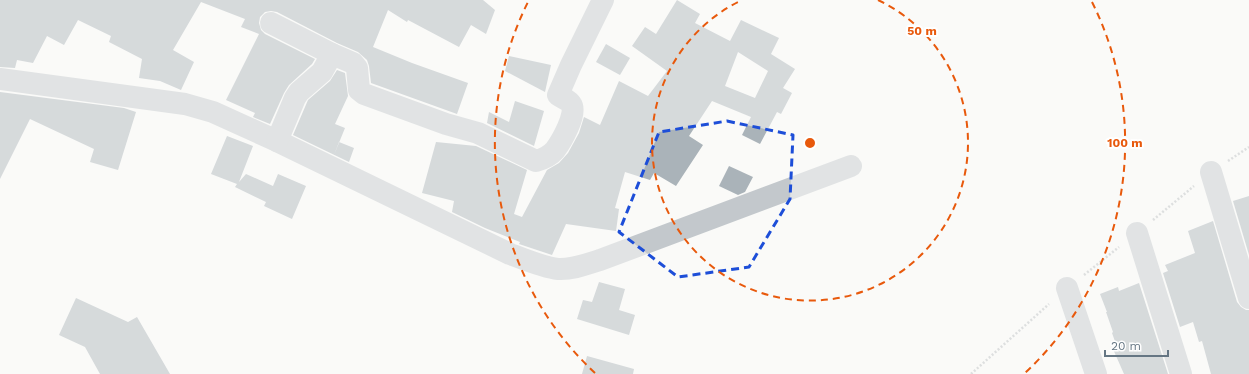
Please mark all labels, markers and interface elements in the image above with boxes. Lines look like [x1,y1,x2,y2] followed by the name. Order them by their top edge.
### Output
[907,24,937,38] text: 50 m
[803,136,817,150] centre of rings
[1107,136,1143,150] text: 100 m
[1105,332,1168,358] scale bar
[1111,339,1141,353] text: 20 m

